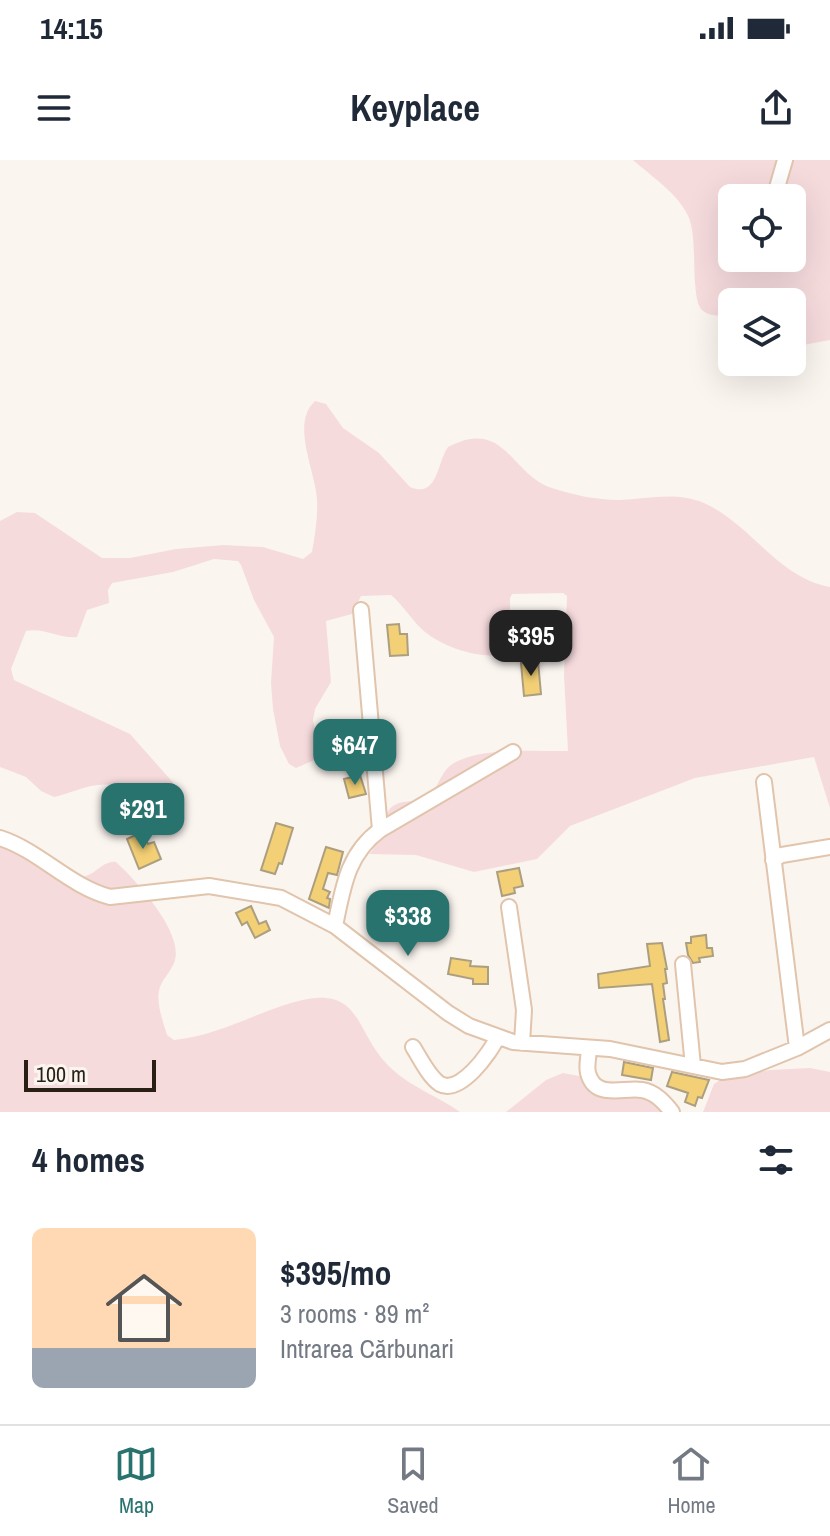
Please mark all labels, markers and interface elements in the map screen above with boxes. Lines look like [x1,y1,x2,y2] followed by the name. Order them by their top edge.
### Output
[40,8,103,48] text: 14:15
[350,84,480,132] text: Keyplace
[32,86,76,130] icon: menu
[754,86,798,130] icon: share
[718,184,806,376] map controls
[718,184,806,272] button: locate
[718,288,806,376] button: layers
[484,610,578,678] pin: $395
[507,618,555,653] text: $395
[308,719,402,787] pin: $647
[331,727,379,762] text: $647
[96,783,190,851] pin: $291
[119,791,167,826] text: $291
[361,890,455,958] pin: $338
[384,898,432,933] text: $338
[24,1056,156,1092] scale bar
[36,1059,86,1089] text: 100 m
[32,1137,145,1183] text: 4 homes
[754,1138,798,1182] icon: filters
[280,1250,392,1296] text: $395/mo
[96,1260,192,1356] icon: home
[280,1296,429,1331] text: 3 rooms · 89 m²
[280,1331,454,1366] text: Intrarea Cărbunari
[114,1442,158,1520] tab: Map
[387,1442,439,1520] tab: Saved
[667,1442,716,1520] tab: Home

